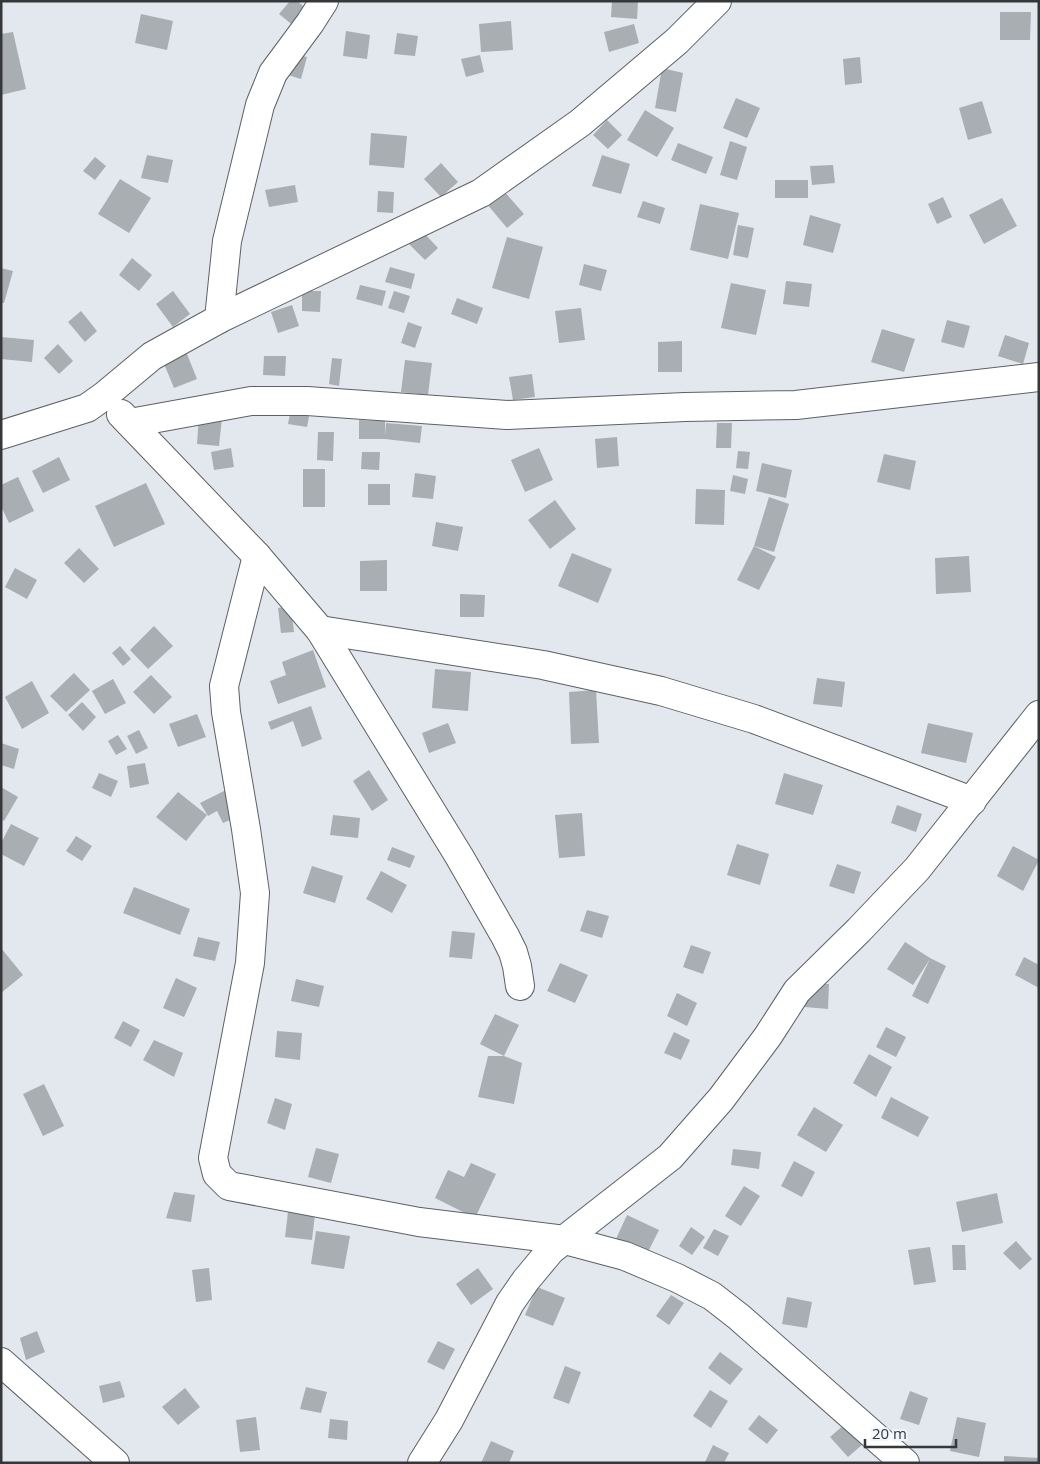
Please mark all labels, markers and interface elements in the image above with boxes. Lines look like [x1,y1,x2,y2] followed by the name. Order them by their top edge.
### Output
[865,1416,956,1448] scale bar
[872,1423,907,1443] text: 20 m

